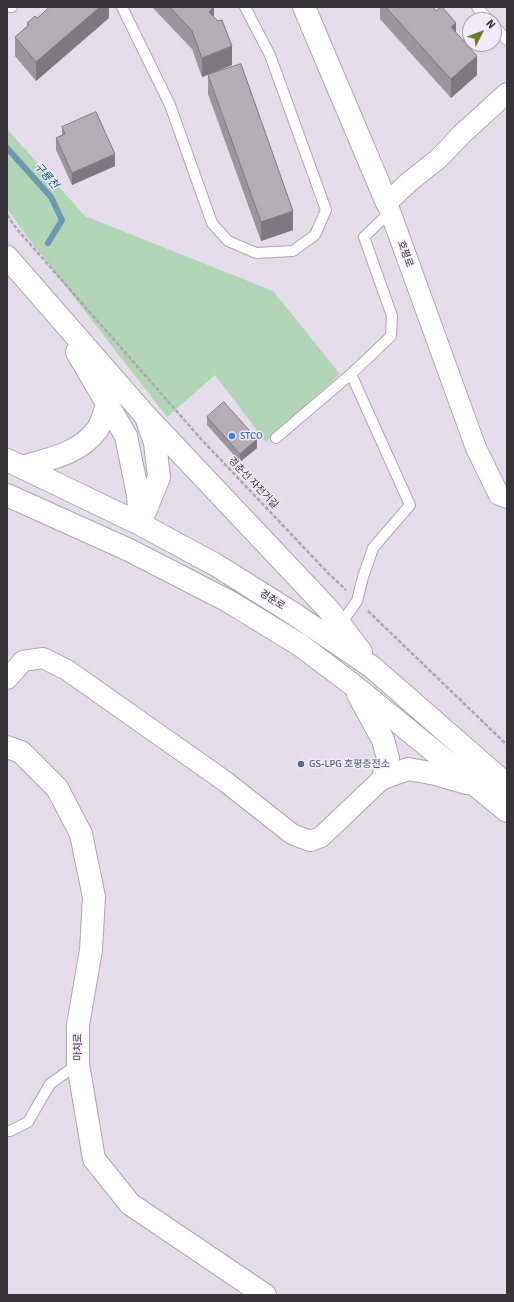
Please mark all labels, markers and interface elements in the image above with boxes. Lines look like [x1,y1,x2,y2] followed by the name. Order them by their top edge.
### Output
[462,12,502,52] north arrow
[483,17,498,31] text: N
[31,160,61,192] water label: 구룡천
[395,239,415,269] street label: 호평로
[240,430,262,442] place label: STCO
[227,431,237,441] marker: STCO
[226,455,280,511] street label: 경춘선 자전거길
[257,587,287,613] street label: 경춘로
[309,758,390,770] place label: GS-LPG 호평충전소
[296,759,306,769] marker: GS-LPG 호평충전소
[72,1033,84,1061] street label: 마치로

